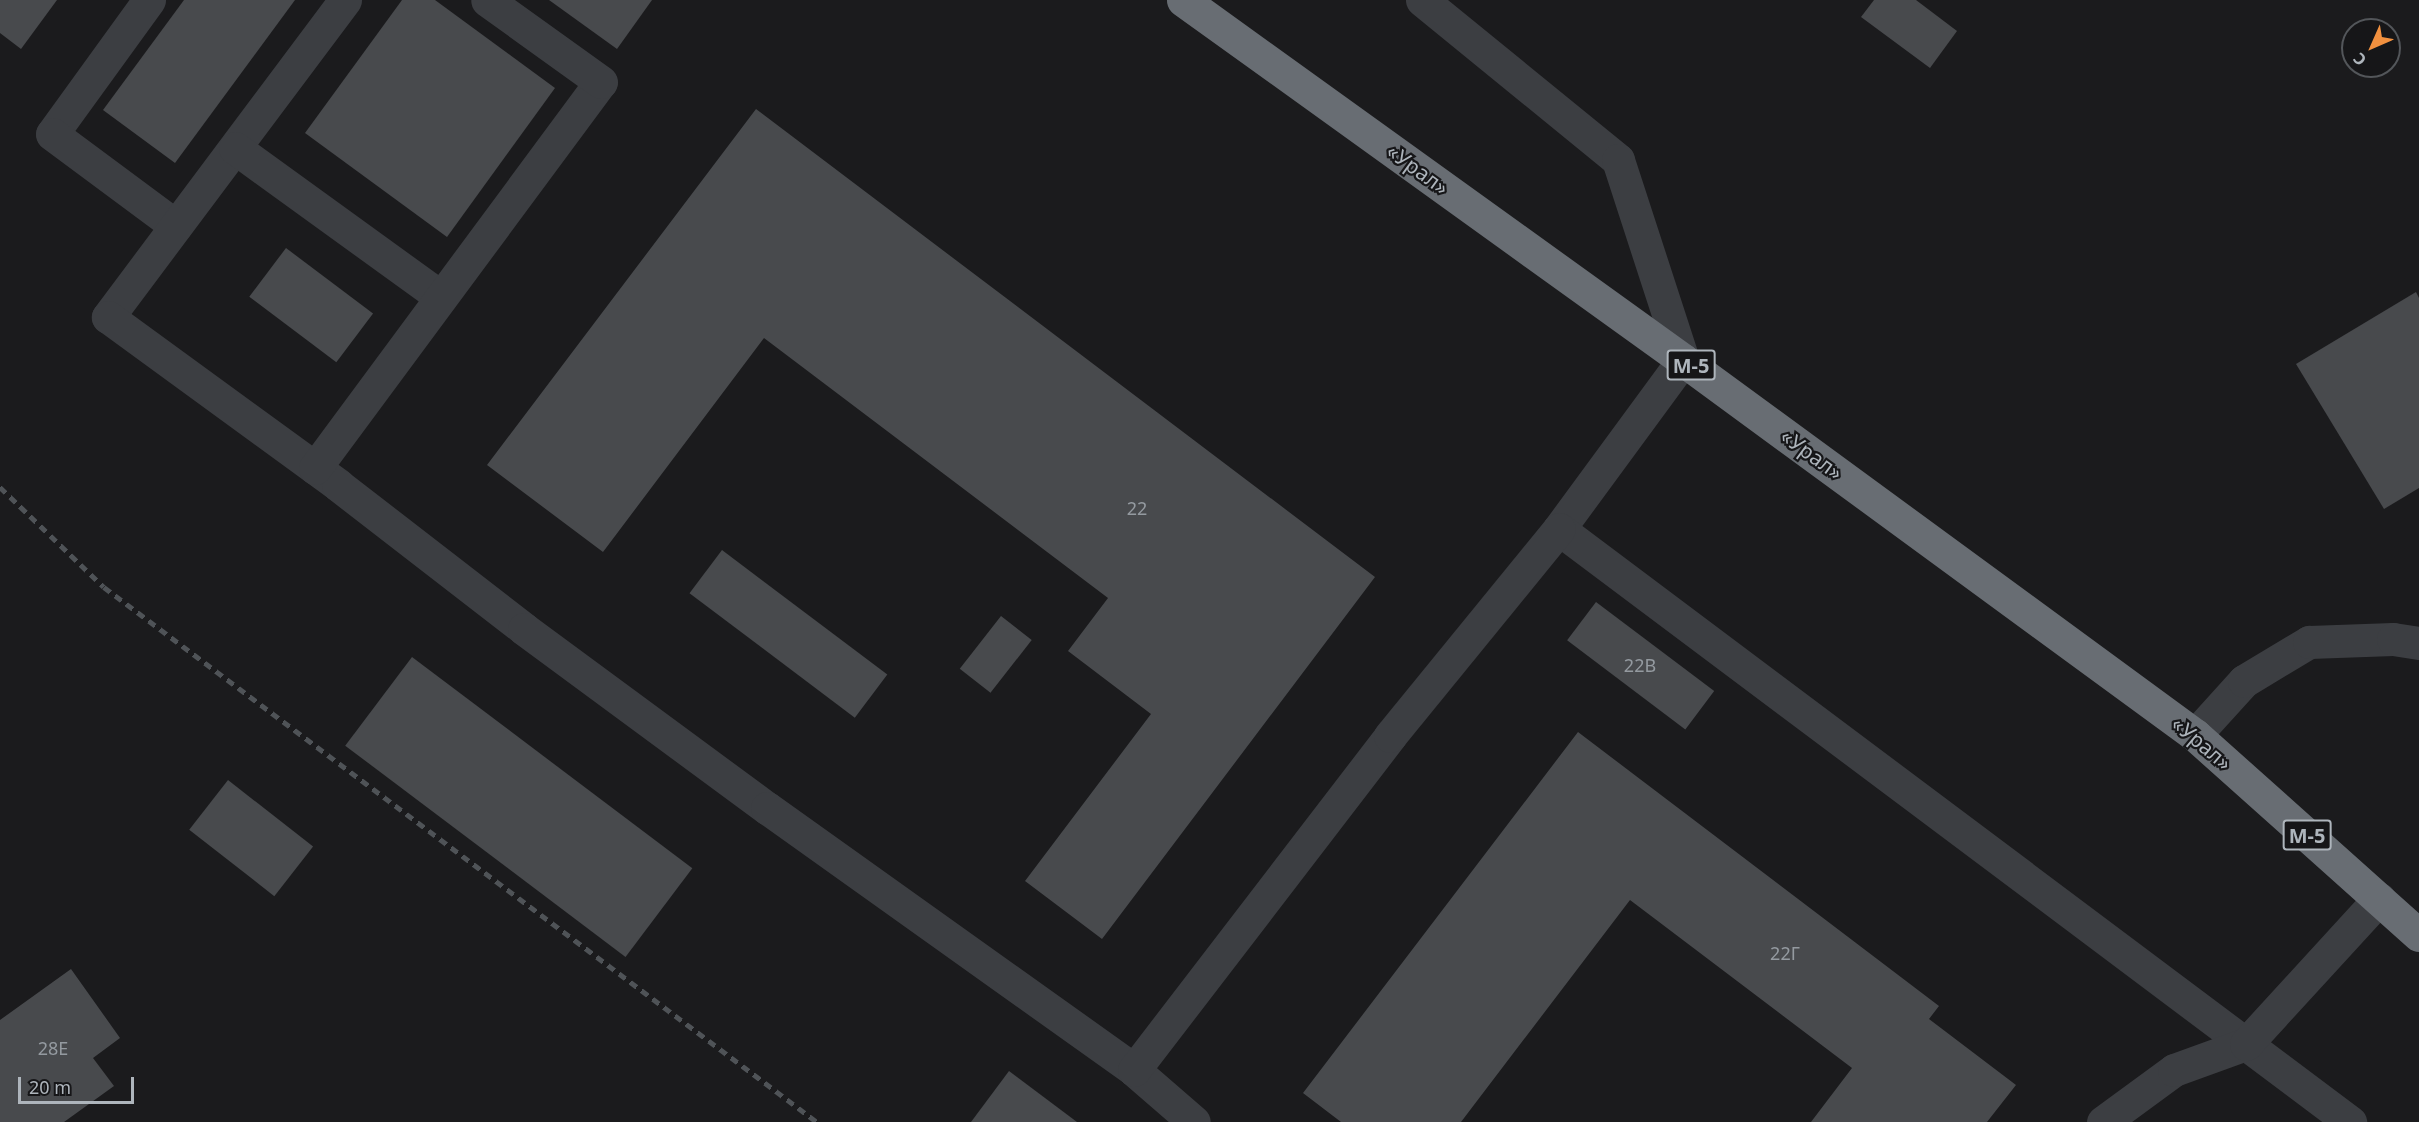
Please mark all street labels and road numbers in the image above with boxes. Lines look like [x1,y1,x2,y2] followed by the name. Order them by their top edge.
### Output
[1382,138,1454,200] street label: «Урал»
[1666,348,1716,382] road number: М-5
[1776,423,1848,485] street label: «Урал»
[2167,711,2237,775] street label: «Урал»
[2282,818,2332,852] road number: М-5

